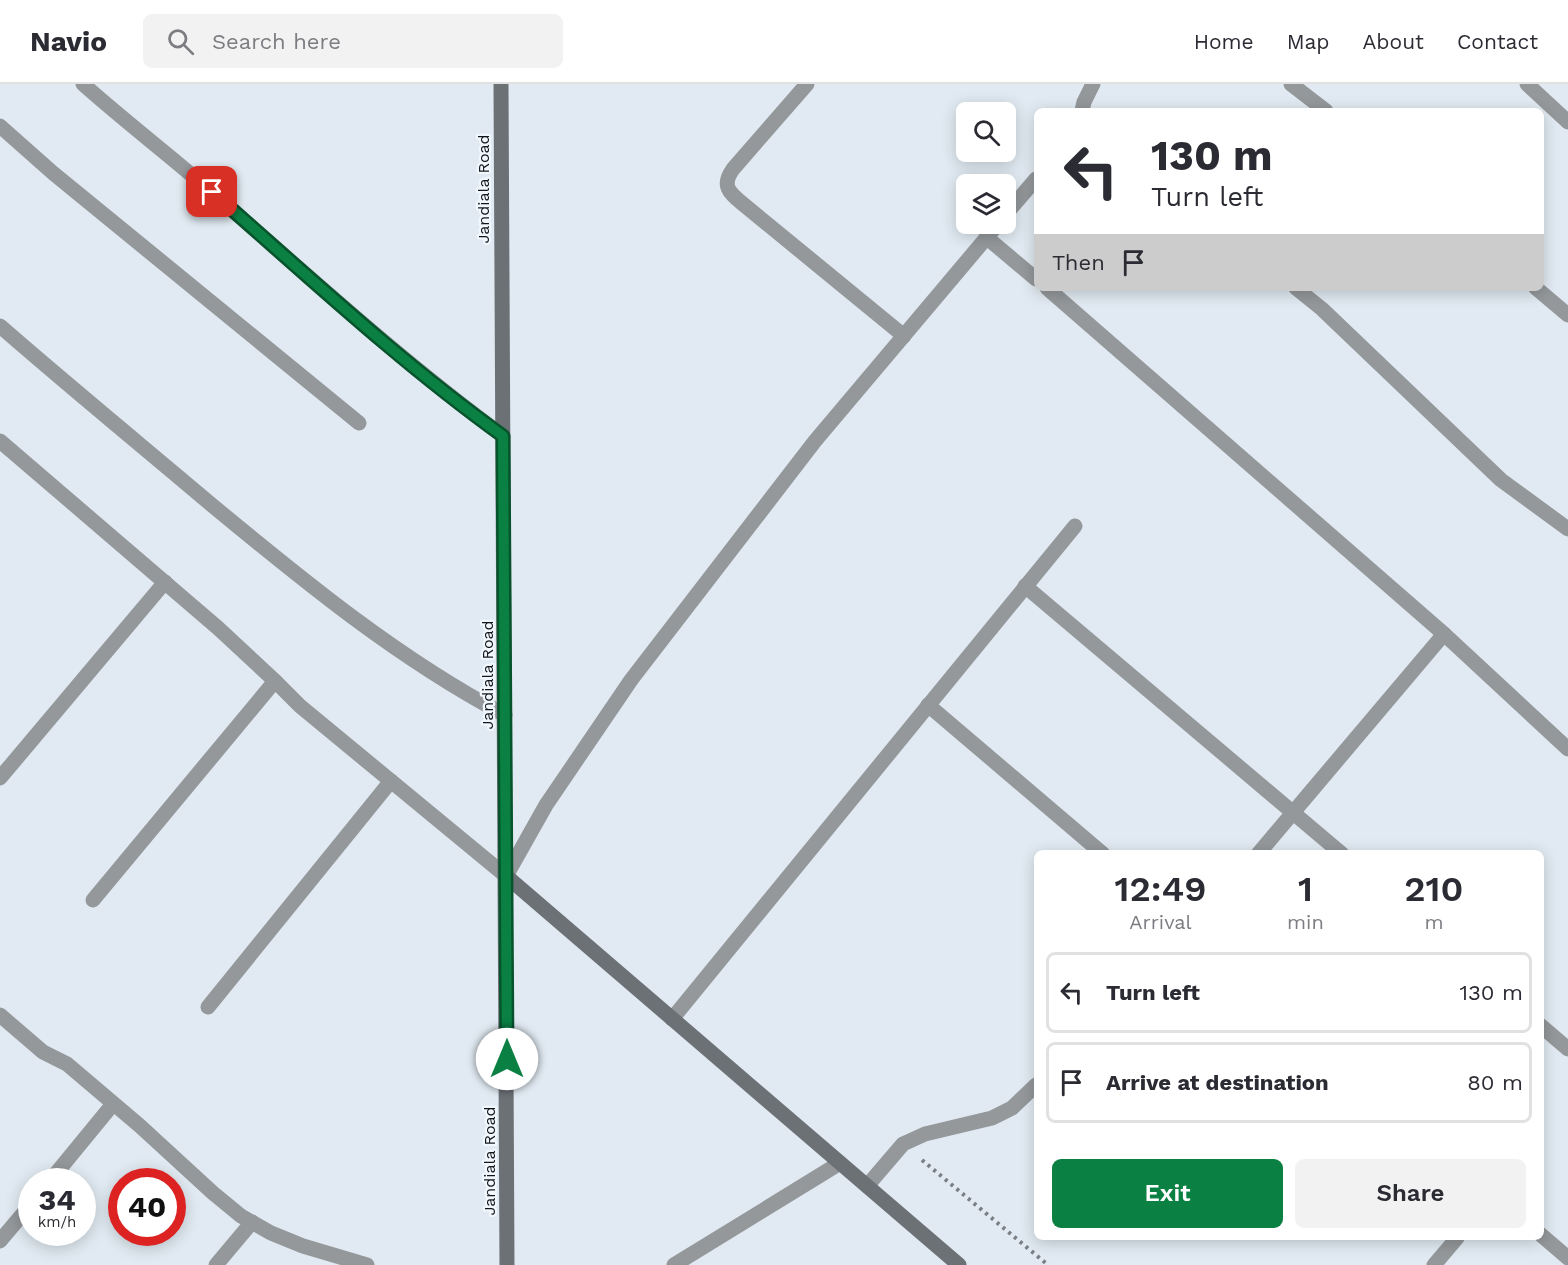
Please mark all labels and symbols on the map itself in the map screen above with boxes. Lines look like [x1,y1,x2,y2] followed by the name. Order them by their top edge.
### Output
[474,134,493,244] street label: Jandiala Road
[186,166,237,217] pin
[478,620,497,730] street label: Jandiala Road
[475,1027,539,1091] position arrow
[480,1106,499,1216] street label: Jandiala Road
[108,1168,186,1246] speed limit sign: 40

